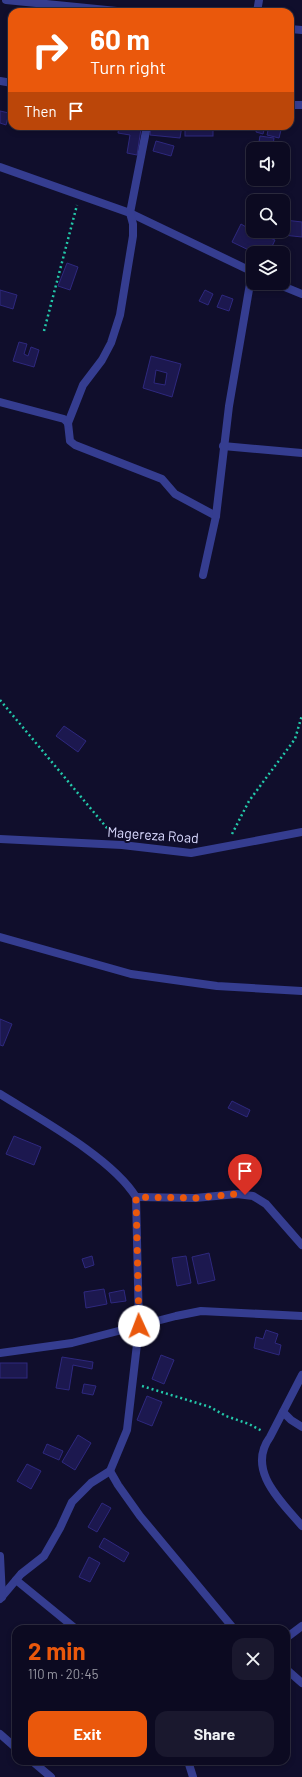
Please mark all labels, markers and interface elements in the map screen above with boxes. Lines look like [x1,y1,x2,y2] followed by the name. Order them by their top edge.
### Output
[90,22,150,56] text: 60 m
[24,24,76,76] icon: right
[90,56,166,78] text: Turn right
[65,100,87,122] icon: arrive
[24,102,57,120] text: Then
[246,142,290,290] map controls
[246,142,290,186] button: sound
[246,194,290,238] button: search
[246,246,290,290] button: layers
[107,823,199,846] street label: Magereza Road
[228,1154,262,1195] pin
[234,1160,256,1182] icon: arrive
[118,1305,160,1347] position arrow
[28,1636,86,1665] text: 2 min
[232,1638,274,1680] button: close
[28,1666,98,1682] text: 110 m · 20:45
[28,1711,147,1757] button: Exit
[155,1711,274,1757] button: Share

